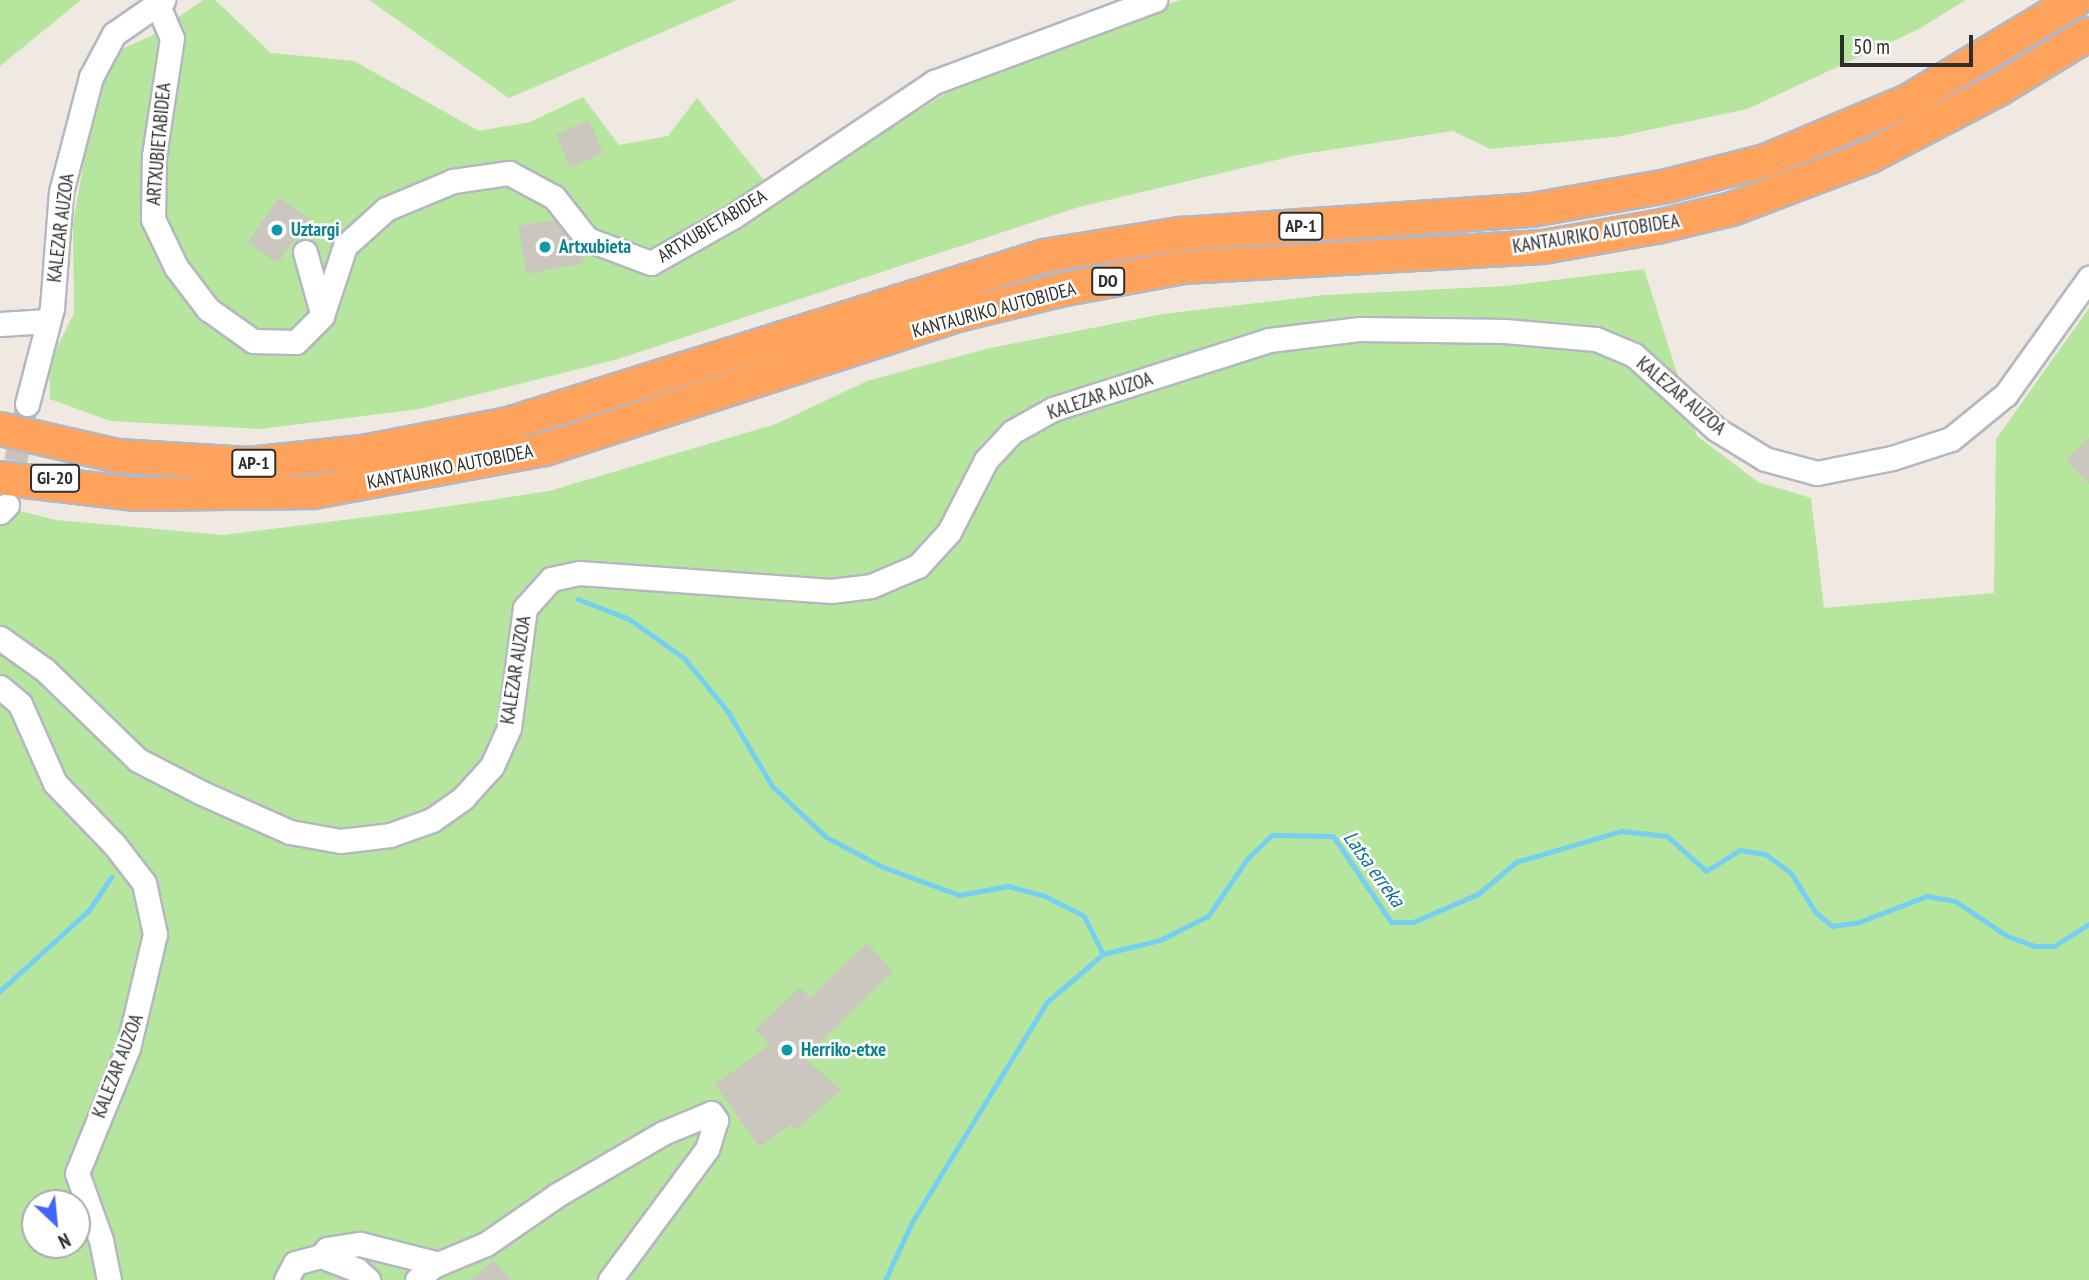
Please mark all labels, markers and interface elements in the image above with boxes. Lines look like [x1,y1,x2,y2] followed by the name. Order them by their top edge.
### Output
[1844,21,1977,65] scale bar
[1853,33,1890,60] text: 50 m
[142,82,176,206] street label: ARTXUBIETABIDEA
[43,172,79,284] street label: KALEZAR AUZOA
[653,185,771,267] street label: ARTXUBIETABIDEA
[1511,210,1681,258] street label: KANTAURIKO AUTOBIDEA
[1278,211,1324,240] road number: AP-1
[291,219,339,241] place label: Uztargi
[269,222,285,238] marker: Uztargi
[559,236,631,258] place label: Artxubieta
[537,239,553,255] marker: Artxubieta
[1090,267,1126,296] road number: DO
[909,277,1079,343] street label: KANTAURIKO AUTOBIDEA
[1632,352,1730,440] street label: KALEZAR AUZOA
[1044,367,1156,425] street label: KALEZAR AUZOA
[365,440,535,494] street label: KANTAURIKO AUTOBIDEA
[231,448,277,477] road number: AP-1
[29,464,81,492] road number: GI-20
[496,614,536,726] street label: KALEZAR AUZOA
[1338,826,1410,912] water label: Latsa erreka
[88,1011,148,1121] street label: KALEZAR AUZOA
[801,1039,886,1061] place label: Herriko-etxe
[779,1042,795,1058] marker: Herriko-etxe
[21,1189,91,1259] north arrow
[54,1228,74,1254] text: N

